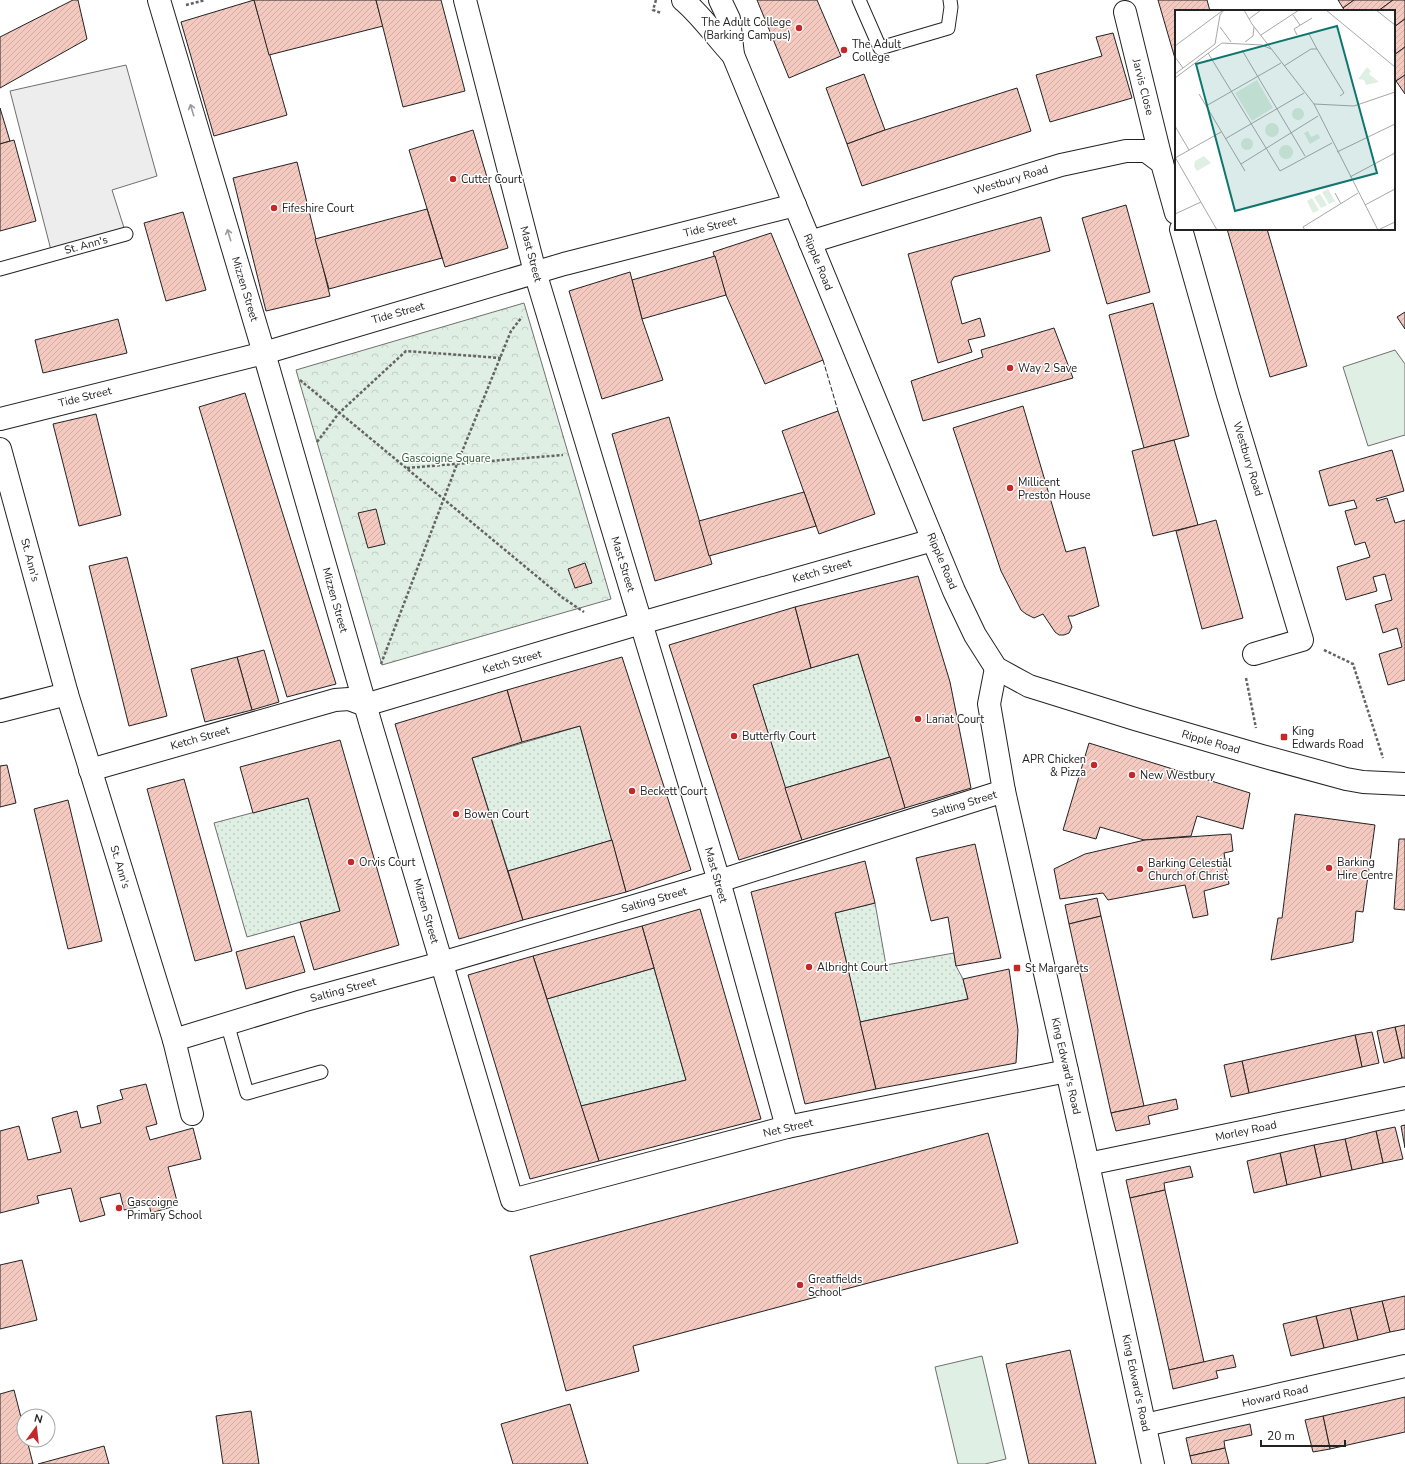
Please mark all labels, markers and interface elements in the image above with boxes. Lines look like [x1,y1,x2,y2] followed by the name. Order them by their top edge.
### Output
[1175,10,1395,230] inset map
[701,15,791,43] place label: The Adult College (Barking Campus)
[794,23,804,33] marker: The Adult College (Barking Campus)
[852,37,901,65] place label: The Adult College
[839,45,849,55] marker: The Adult College
[1128,56,1157,117] street label: Jarvis Close
[188,104,195,117] one-way arrow
[972,162,1050,198] street label: Westbury Road
[461,172,522,187] place label: Cutter Court
[448,174,458,184] marker: Cutter Court
[282,201,354,216] place label: Fifeshire Court
[269,203,279,213] marker: Fifeshire Court
[682,213,738,241] street label: Tide Street
[516,224,546,284] street label: Mast Street
[225,228,232,241] one-way arrow
[800,231,836,293] street label: Ripple Road
[63,232,109,258] street label: St. Ann's
[228,255,262,323] street label: Mizzen Street
[370,298,426,328] street label: Tide Street
[1018,361,1077,376] place label: Way 2 Save
[1005,363,1015,373] marker: Way 2 Save
[57,383,113,411] street label: Tide Street
[1230,420,1266,498] street label: Westbury Road
[401,451,491,466] park label: Gascoigne Square
[1018,475,1091,503] place label: Millicent Preston House
[1005,483,1015,493] marker: Millicent Preston House
[923,530,961,592] street label: Ripple Road
[607,534,639,594] street label: Mast Street
[17,537,43,583] street label: St. Ann's
[791,555,853,587] street label: Ketch Street
[319,566,351,634] street label: Mizzen Street
[481,646,543,678] street label: Ketch Street
[926,712,984,727] place label: Lariat Court
[913,714,923,724] marker: Lariat Court
[169,722,231,754] street label: Ketch Street
[1292,724,1364,752] place label: King Edwards Road
[1180,726,1242,758] street label: Ripple Road
[742,729,816,744] place label: Butterfly Court
[729,731,739,741] marker: Butterfly Court
[1279,732,1289,742] marker: King Edwards Road
[1022,752,1086,780] place label: APR Chicken & Pizza
[1089,760,1099,770] marker: APR Chicken & Pizza
[1140,768,1215,783] place label: New Westbury
[1127,770,1137,780] marker: New Westbury
[640,784,708,799] place label: Beckett Court
[627,786,637,796] marker: Beckett Court
[929,787,999,821] street label: Salting Street
[464,807,529,822] place label: Bowen Court
[451,809,461,819] marker: Bowen Court
[106,844,134,890] street label: St. Ann's
[701,845,731,905] street label: Mast Street
[359,855,416,870] place label: Orvis Court
[1337,855,1393,883] place label: Barking Hire Centre
[1148,856,1232,884] place label: Barking Celestial Church of Christ
[346,857,356,867] marker: Orvis Court
[1324,863,1334,873] marker: Barking Hire Centre
[1135,864,1145,874] marker: Barking Celestial Church of Christ
[410,877,442,945] street label: Mizzen Street
[619,883,689,917] street label: Salting Street
[817,960,888,975] place label: Albright Court
[1025,961,1089,976] place label: St Margarets
[804,962,814,972] marker: Albright Court
[1012,963,1022,973] marker: St Margarets
[308,974,378,1006] street label: Salting Street
[1048,1016,1084,1116] street label: King Edward's Road
[762,1115,815,1141] street label: Net Street
[1214,1117,1278,1145] street label: Morley Road
[127,1195,203,1223] place label: Gascoigne Primary School
[114,1203,124,1213] marker: Gascoigne Primary School
[808,1272,862,1300] place label: Greatfields School
[795,1280,805,1290] marker: Greatfields School
[1118,1333,1154,1433] street label: King Edward's Road
[1240,1381,1310,1411] street label: Howard Road
[16,1408,56,1448] north arrow
[33,1411,44,1427] text: N
[1261,1422,1345,1448] scale bar
[1267,1428,1295,1444] text: 20 m

